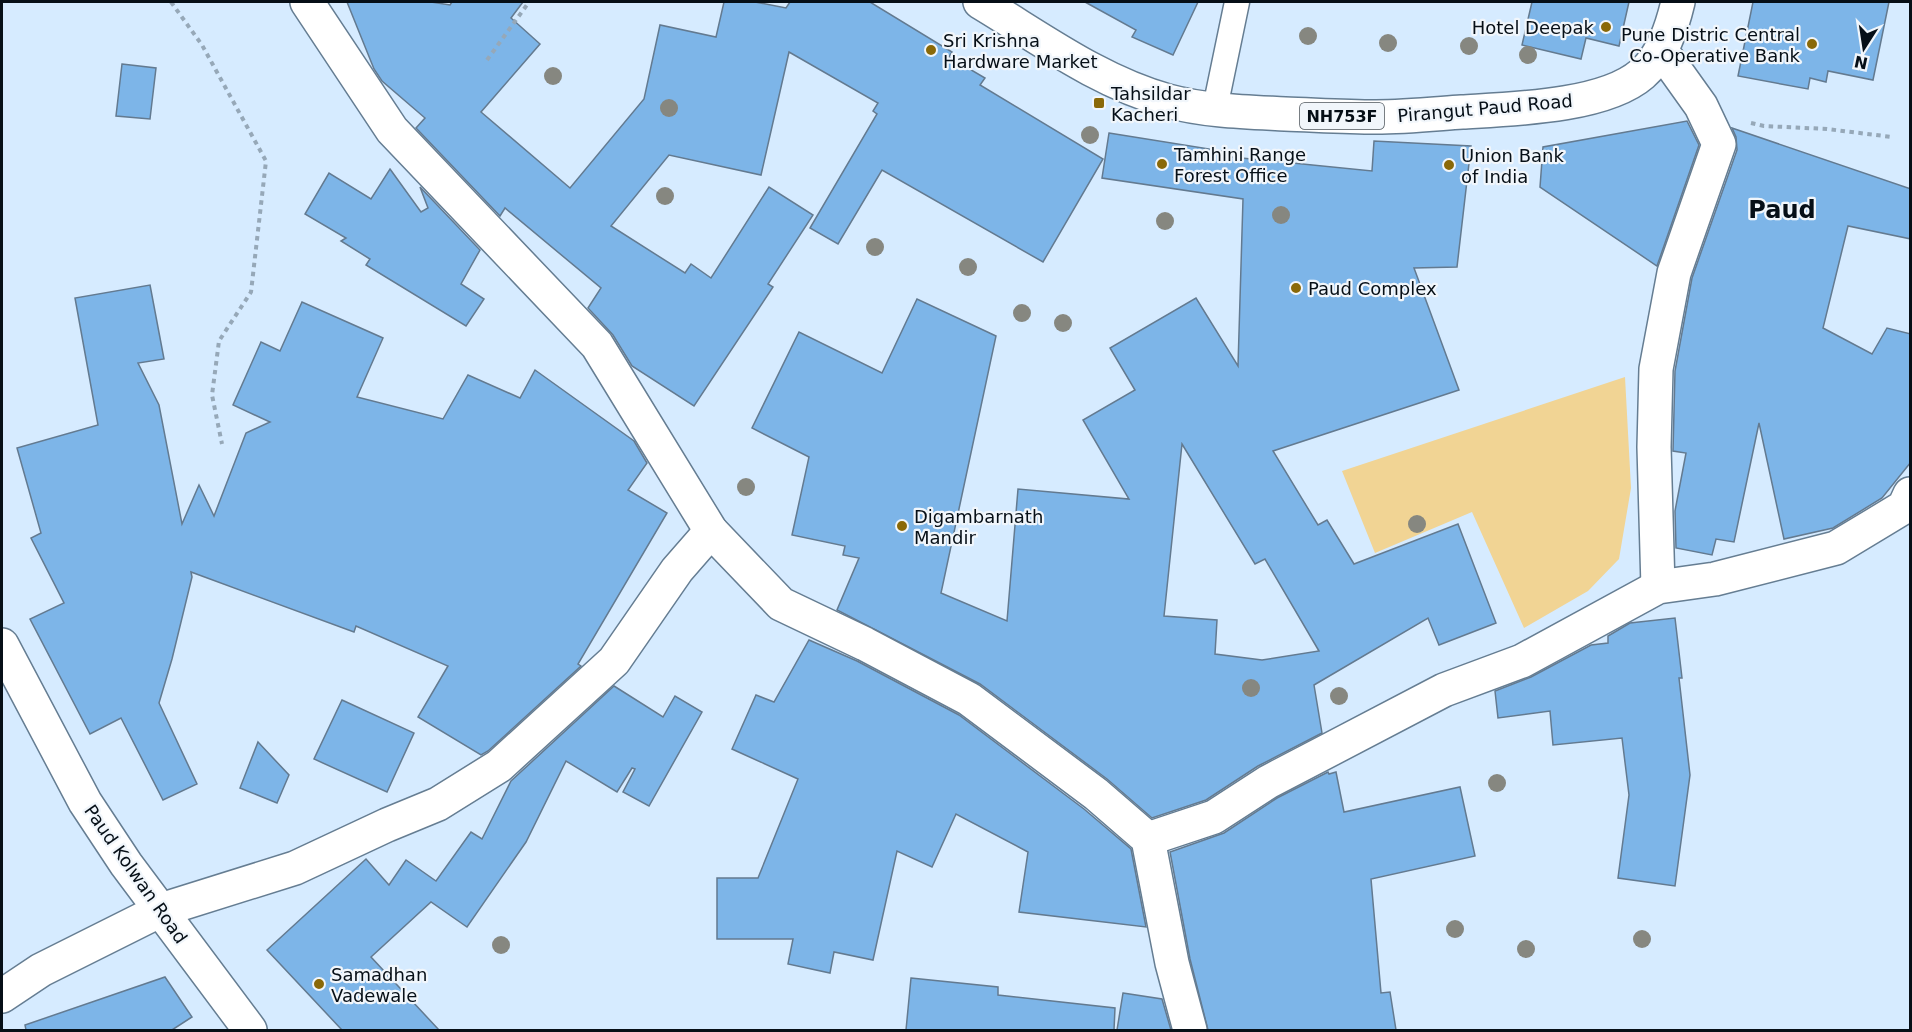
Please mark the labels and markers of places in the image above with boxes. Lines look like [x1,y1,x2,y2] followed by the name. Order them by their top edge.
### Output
[1472,17,1595,38] place label: Hotel Deepak
[1599,20,1613,34] marker: Hotel Deepak
[1621,24,1801,66] place label: Pune Distric Central Co-Operative Bank
[943,30,1098,72] place label: Sri Krishna Hardware Market
[1805,37,1819,51] marker: Pune Distric Central Co-Operative Bank
[924,43,938,57] marker: Sri Krishna Hardware Market
[1110,83,1191,125] place label: Tahsildar Kacheri
[1092,96,1106,110] marker: Tahsildar Kacheri
[1173,144,1306,186] place label: Tamhini Range Forest Office
[1461,145,1565,187] place label: Union Bank of India
[1155,157,1169,171] marker: Tamhini Range Forest Office
[1442,158,1456,172] marker: Union Bank of India
[1308,278,1437,299] place label: Paud Complex
[1289,281,1303,295] marker: Paud Complex
[914,506,1043,548] place label: Digambarnath Mandir
[895,519,909,533] marker: Digambarnath Mandir
[331,964,427,1006] place label: Samadhan Vadewale
[312,977,326,991] marker: Samadhan Vadewale

